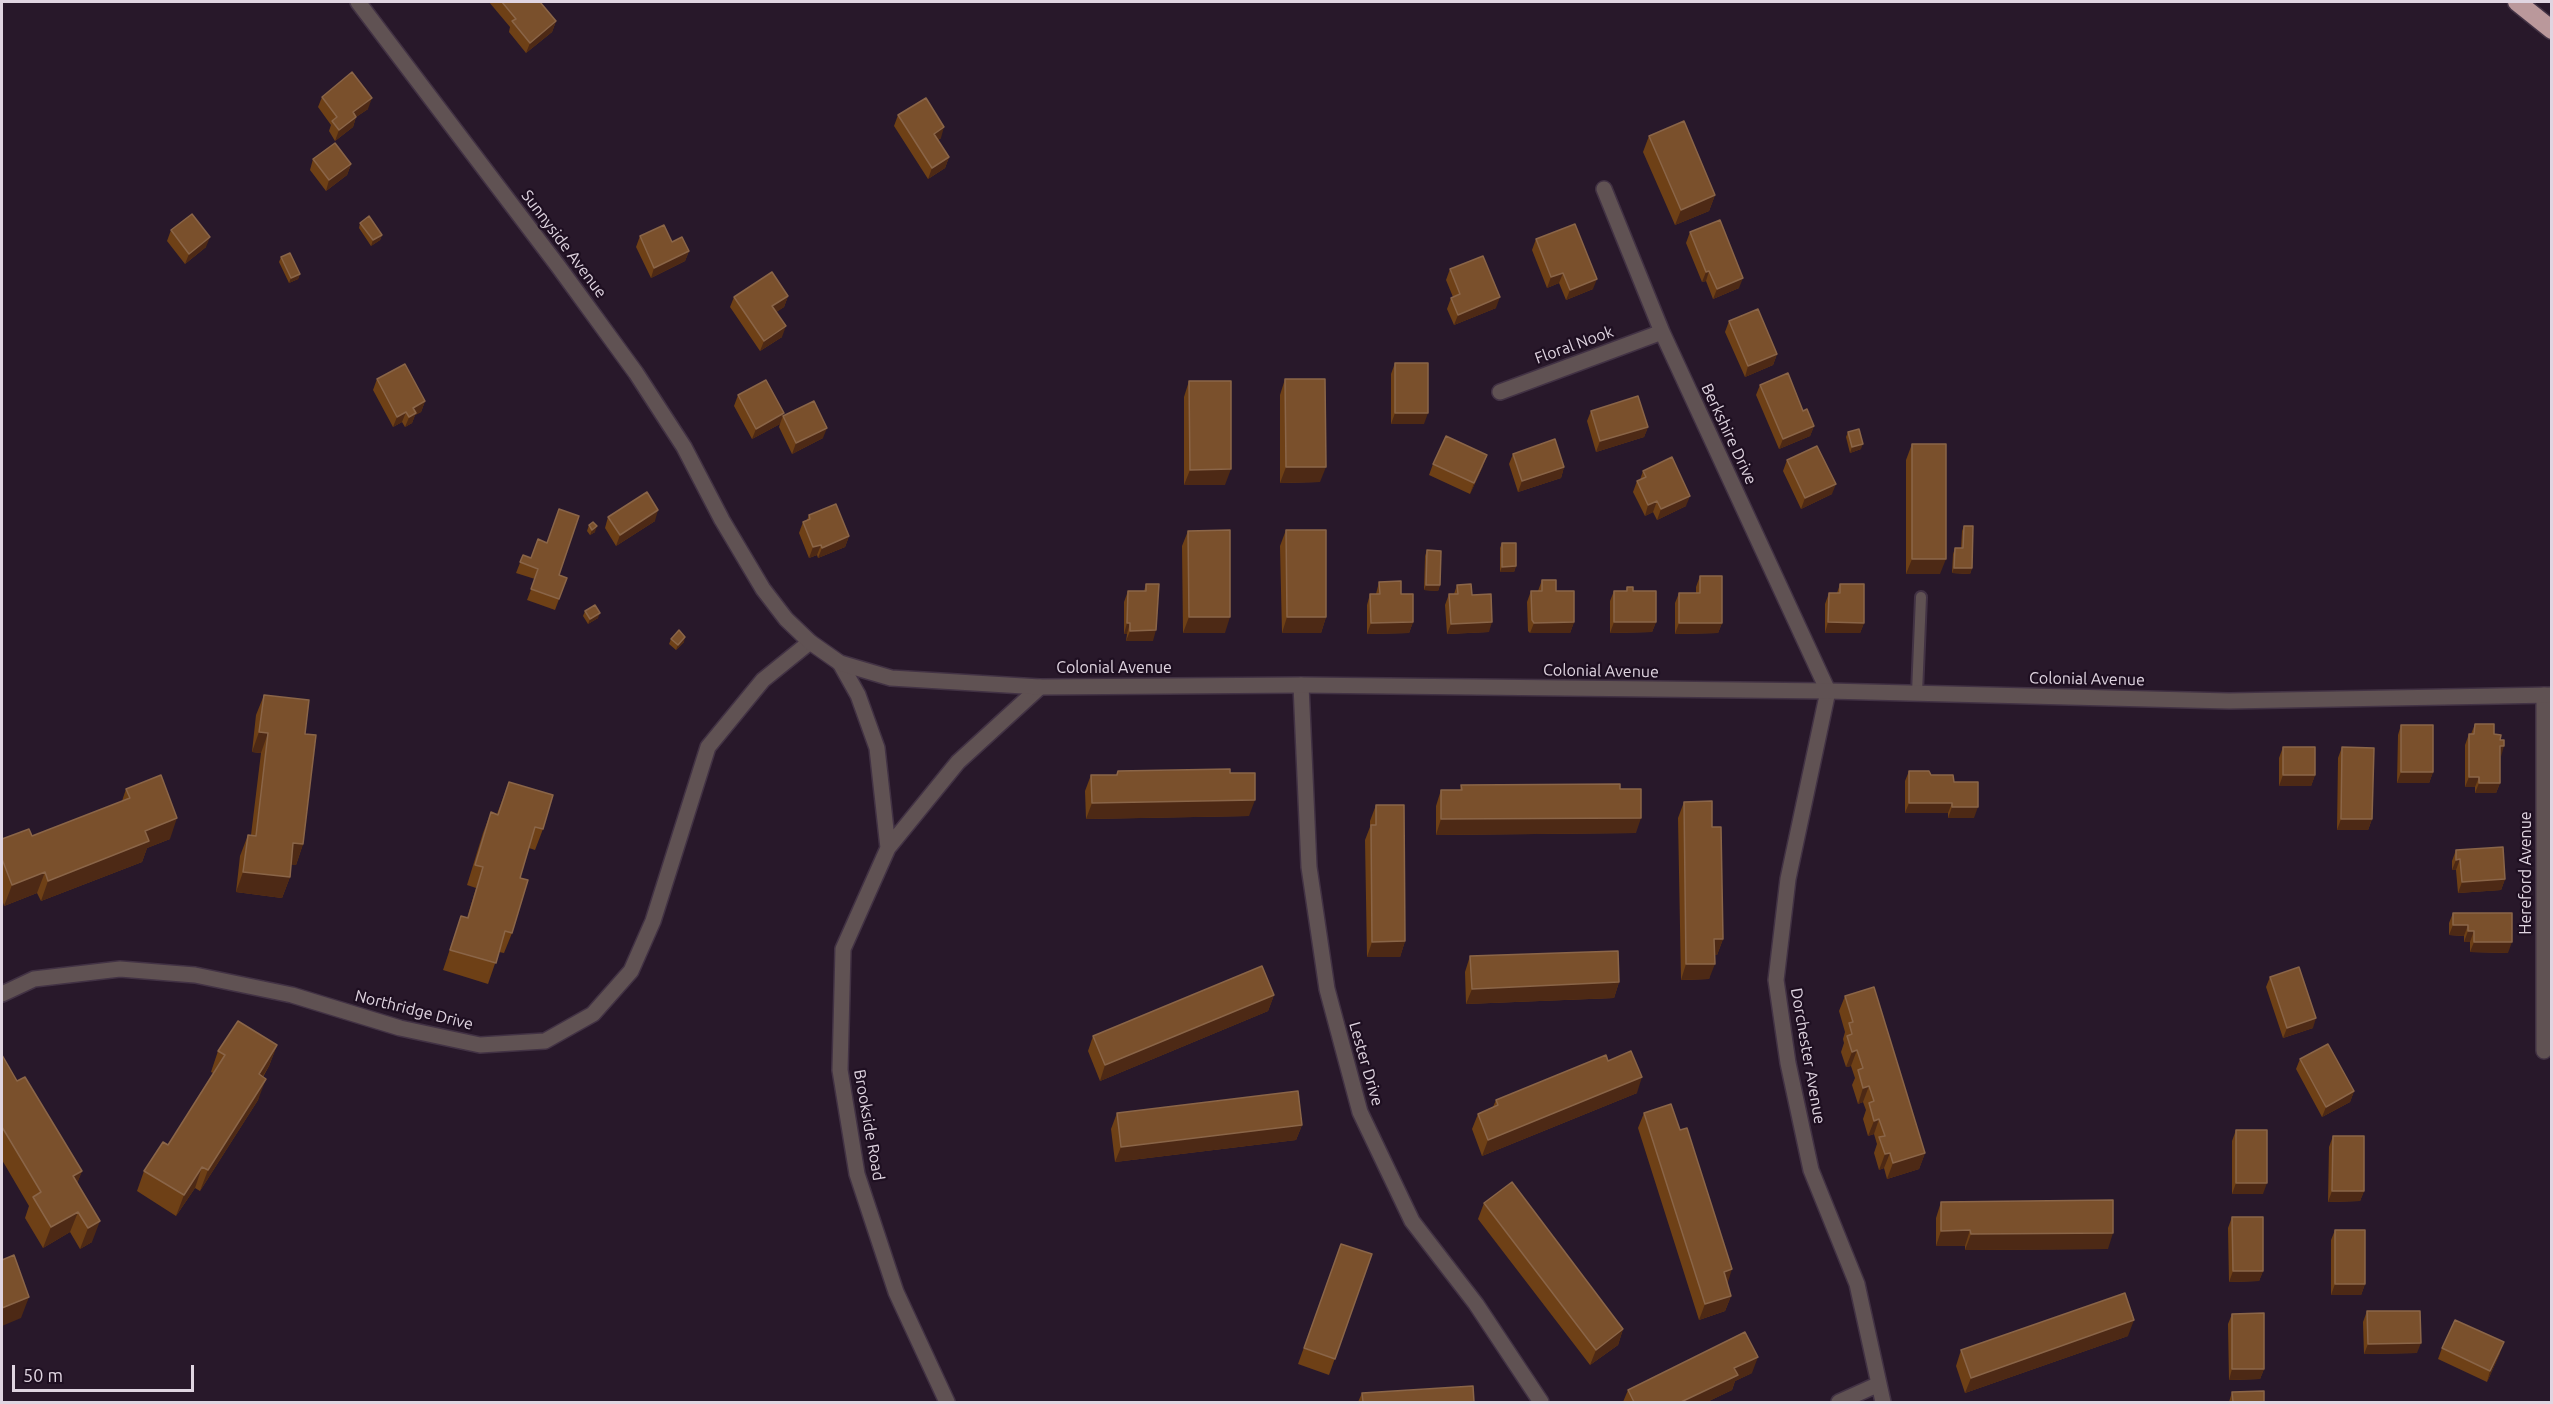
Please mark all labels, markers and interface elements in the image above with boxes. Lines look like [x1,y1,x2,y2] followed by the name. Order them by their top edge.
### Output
[517,186,611,302] street label: Sunnyside Avenue
[1532,322,1616,368] street label: Floral Nook
[1697,380,1761,488] street label: Berkshire Drive
[1056,658,1172,678] street label: Colonial Avenue
[1543,660,1659,682] street label: Colonial Avenue
[2029,668,2145,690] street label: Colonial Avenue
[2516,811,2536,935] street label: Hereford Avenue
[353,986,475,1034] street label: Northridge Drive
[1787,986,1829,1126] street label: Dorchester Avenue
[1345,1020,1387,1108] street label: Lester Drive
[850,1068,888,1182] street label: Brookside Road
[15,1353,196,1391] scale bar
[23,1365,63,1385] text: 50 m

